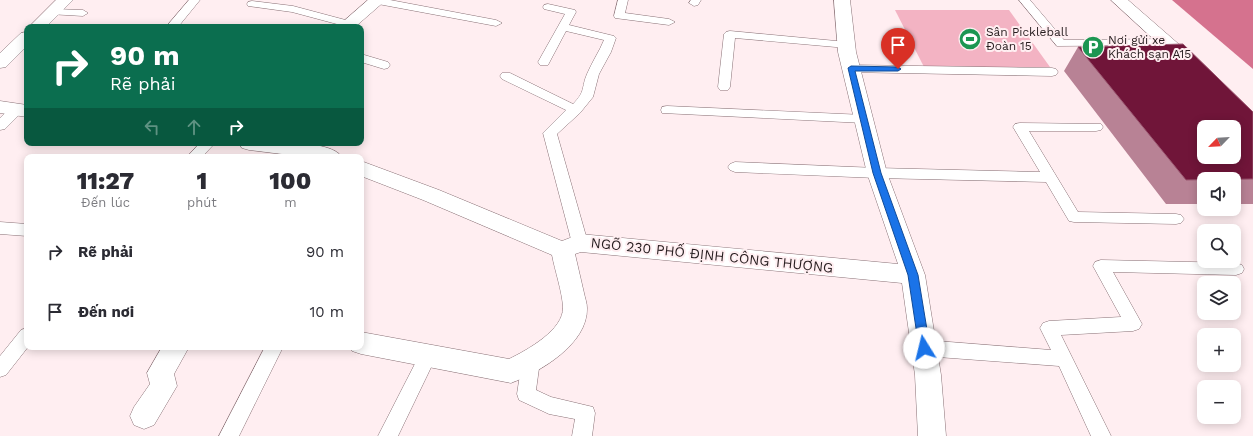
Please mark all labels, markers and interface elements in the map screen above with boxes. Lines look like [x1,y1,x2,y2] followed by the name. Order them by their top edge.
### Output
[986,25,1069,53] place label: Sân Pickleball Đoàn 15
[957,26,983,52] sports icon: Sân Pickleball Đoàn 15
[881,28,915,69] pin
[1108,33,1191,61] place label: Nơi gửi xe Khách sạn A15
[887,34,909,56] icon: arrive
[1080,34,1106,60] parking icon: Nơi gửi xe Khách sạn A15
[110,39,180,72] text: 90 m
[44,40,96,92] icon: right
[110,73,176,94] text: Rẽ phải
[141,116,163,138] icon: left
[183,116,205,138] icon: ahead
[225,116,247,138] icon: right
[1197,120,1241,164] north arrow
[1197,120,1241,424] map controls
[77,167,134,195] text: 11:27
[197,167,207,195] text: 1
[269,167,311,195] text: 100
[1197,172,1241,216] button: sound
[81,195,130,210] text: Đến lúc
[187,195,217,210] text: phút
[284,195,297,210] text: m
[1197,224,1241,268] button: search
[590,233,834,276] street label: NGÕ 230 PHỐ ĐỊNH CÔNG THƯỢNG
[44,241,66,263] icon: right
[78,243,133,261] text: Rẽ phải
[306,243,344,261] text: 90 m
[1197,276,1241,320] button: layers
[44,301,66,323] icon: arrive
[78,303,134,321] text: Đến nơi
[309,303,344,321] text: 10 m
[903,327,945,369] position arrow
[1197,328,1241,372] button: +
[1197,380,1241,424] button: −

